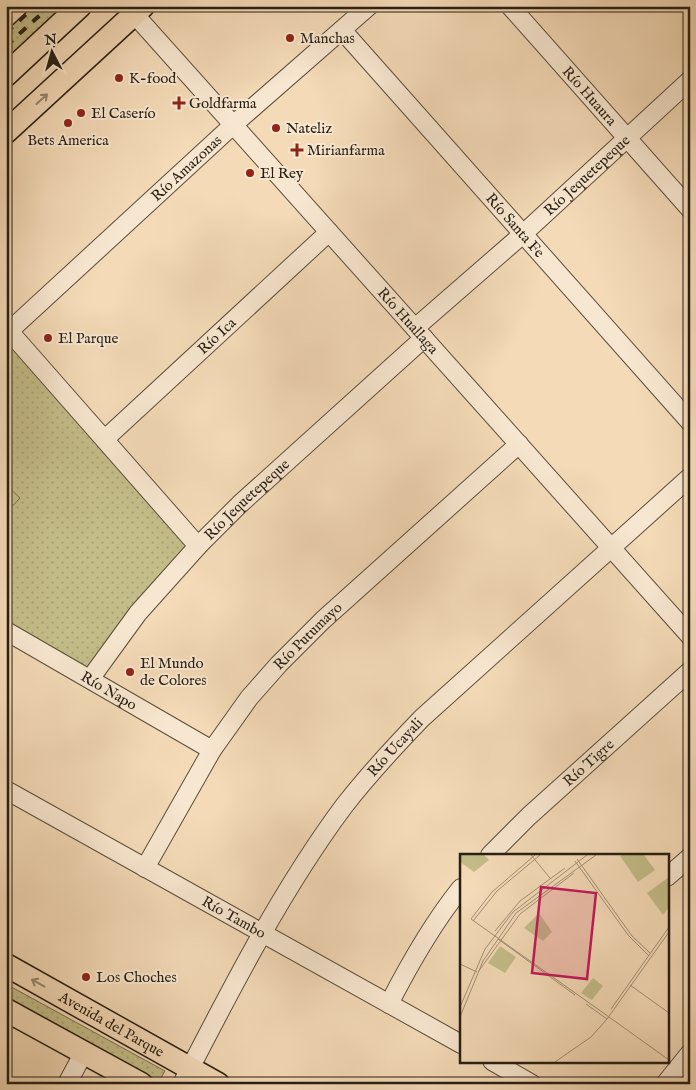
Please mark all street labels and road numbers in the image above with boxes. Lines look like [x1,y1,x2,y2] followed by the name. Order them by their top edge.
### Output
[558,62,621,130] street label: Río Huaura
[147,131,226,206] street label: Río Amazonas
[540,131,634,220] street label: Río Jequetepeque
[481,189,549,262] street label: Río Santa Fe
[373,284,443,359] street label: Río Huallaga
[194,313,241,359] street label: Río Ica
[200,455,294,544] street label: Río Jequetepeque
[269,598,346,674] street label: Río Putumayo
[77,667,140,715] street label: Río Napo
[363,714,427,781] street label: Río Ucayali
[559,735,618,791] street label: Río Tigre
[198,892,269,943] street label: Río Tambo
[54,987,167,1062] street label: Avenida del Parque

